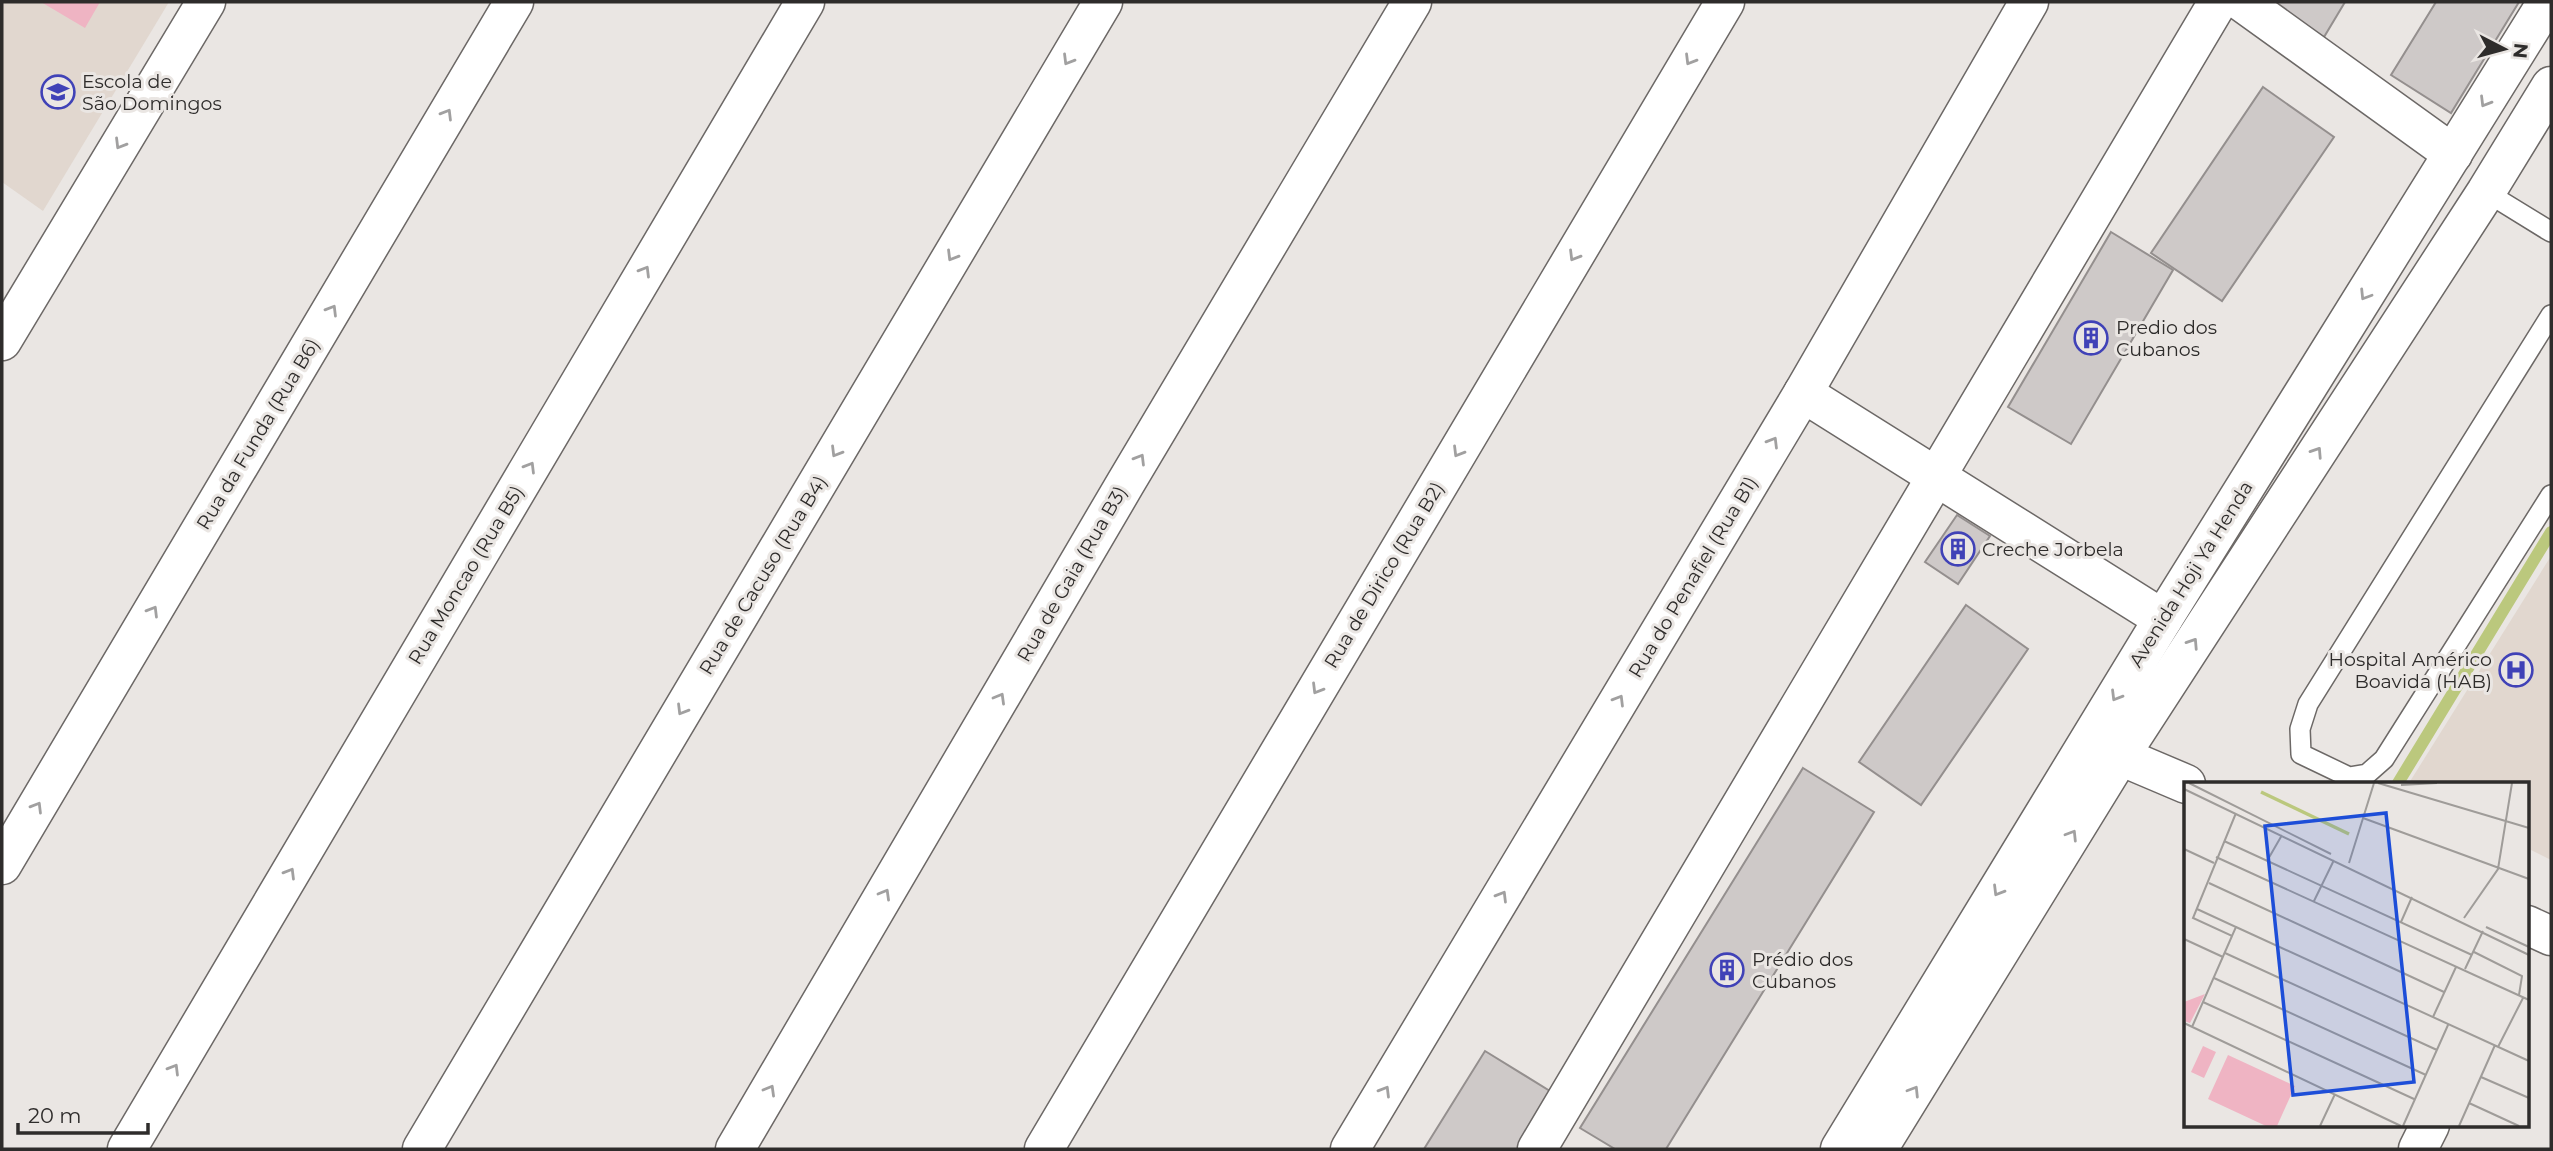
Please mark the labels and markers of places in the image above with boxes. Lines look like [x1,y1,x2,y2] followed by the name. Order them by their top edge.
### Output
[82,70,222,115] place label: Escola de São Domingos
[39,73,77,111] school or university icon: Escola de São Domingos
[2116,316,2217,361] place label: Predio dos Cubanos
[2072,319,2110,357] building icon: Predio dos Cubanos
[1939,530,1977,568] building icon: Creche Jorbela
[1982,538,2124,561] place label: Creche Jorbela
[2329,648,2492,693] place label: Hospital Américo Boavida (HAB)
[2497,651,2535,689] hospital icon: Hospital Américo Boavida (HAB)
[1752,948,1853,993] place label: Prédio dos Cubanos
[1708,951,1746,989] building icon: Prédio dos Cubanos

